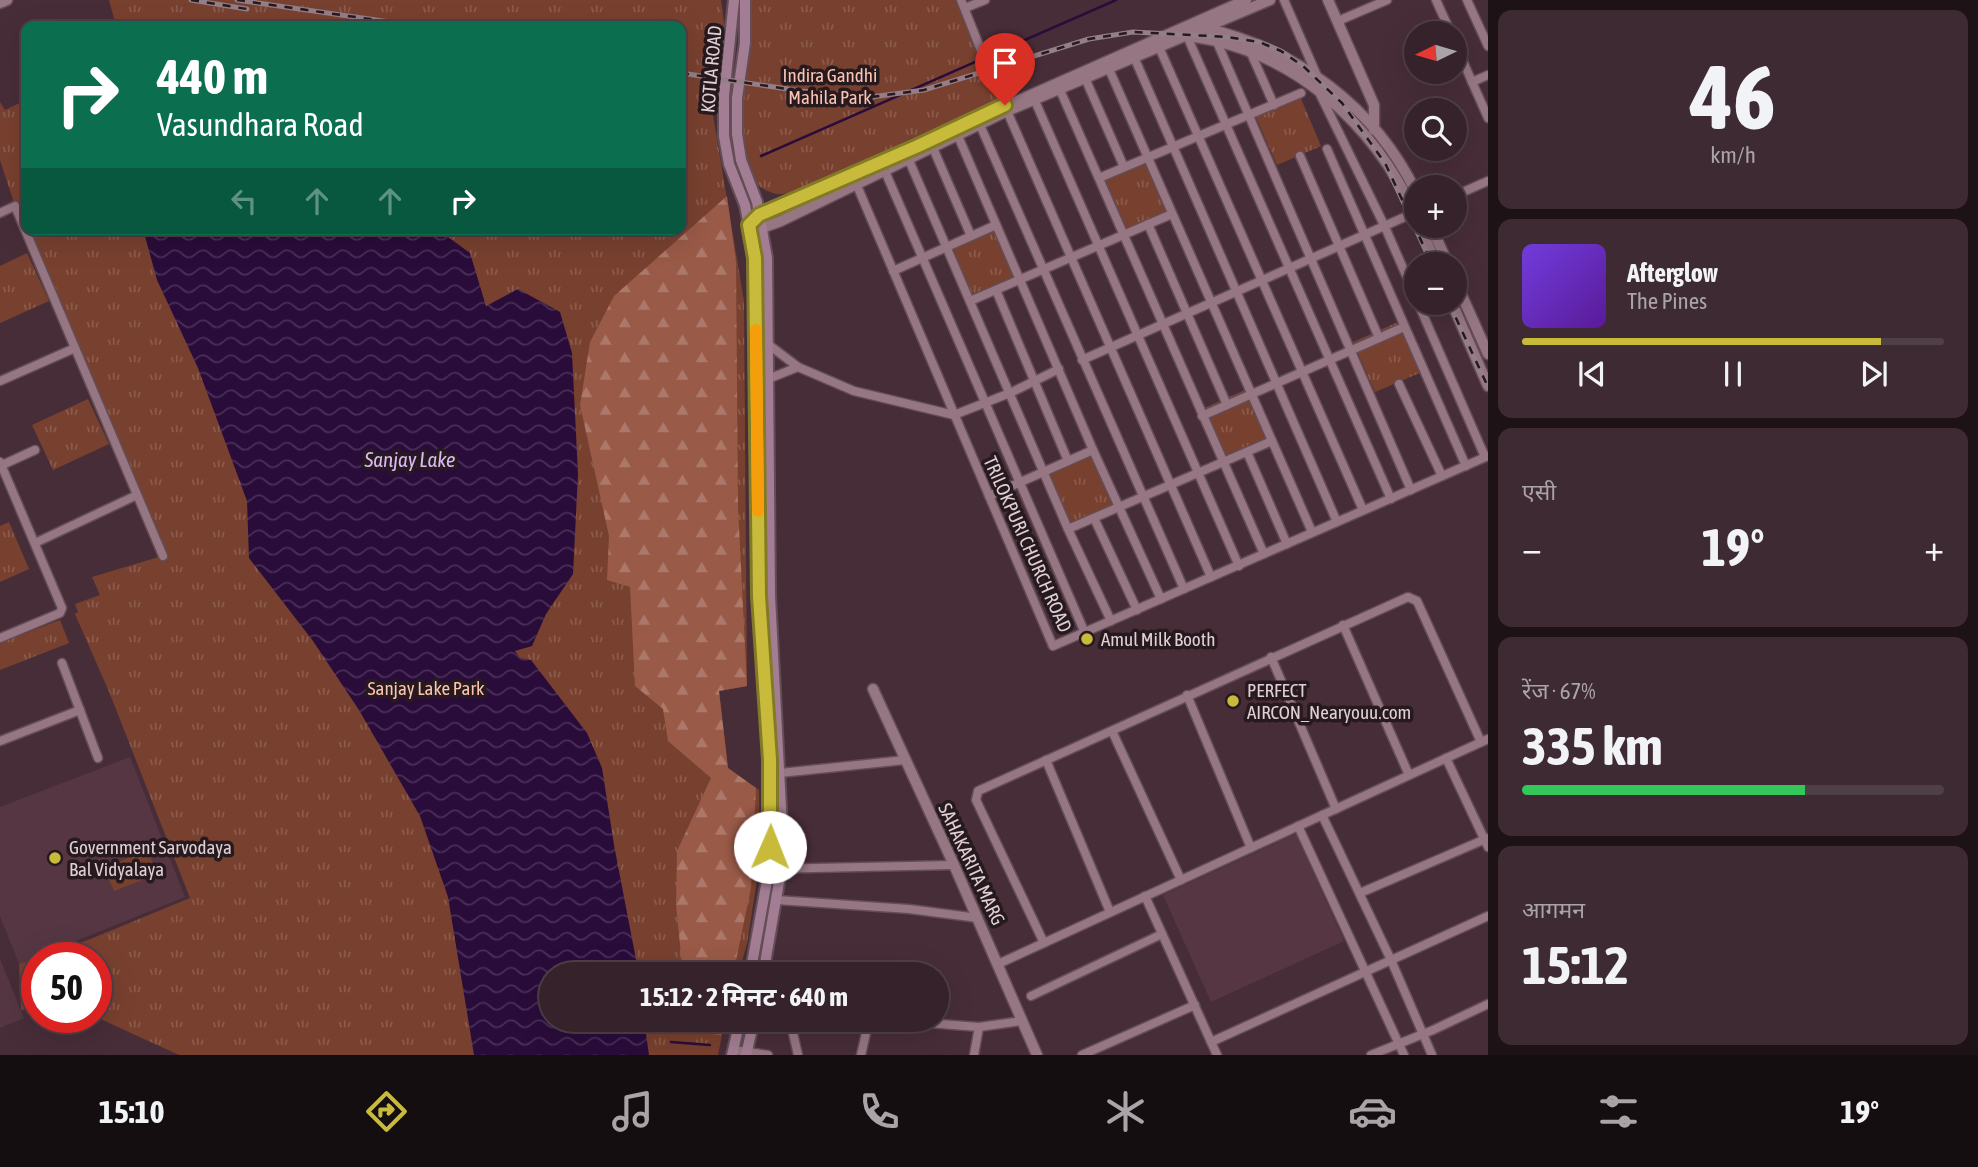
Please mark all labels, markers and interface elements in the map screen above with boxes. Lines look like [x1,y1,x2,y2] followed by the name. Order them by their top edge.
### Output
[1404,21,1466,84] north arrow
[1404,21,1467,315] map controls
[696,24,726,114] street label: KOTLA ROAD
[975,33,1035,105] pin
[986,44,1024,82] icon: arrive
[1690,44,1776,148] text: 46
[157,48,268,104] text: 440 m
[42,49,133,140] icon: right
[783,64,877,108] park label: Indira Gandhi Mahila Park
[1404,98,1467,161] button: search
[157,106,364,143] text: Vasundhara Road
[1710,142,1756,168] text: km/h
[1404,175,1467,238] button: +
[225,182,263,220] icon: left
[298,182,336,220] icon: ahead
[371,182,409,220] icon: ahead
[444,182,482,220] icon: right
[1404,252,1467,315] button: −
[1627,258,1718,288] text: Afterglow
[1627,288,1707,314] text: The Pines
[1573,355,1611,393] icon: previous
[1714,355,1752,393] icon: pause
[1855,355,1893,393] icon: next
[363,447,456,471] water label: Sanjay Lake
[979,453,1077,635] street label: TRILOKPURI CHURCH ROAD
[1522,479,1556,505] text: एसी
[1701,517,1765,577] text: 19°
[1522,526,1542,569] text: −
[1924,526,1944,569] text: +
[1101,628,1215,650] place label: Amul Milk Booth
[1079,631,1095,647] marker: Amul Milk Booth
[368,677,485,699] park label: Sanjay Lake Park
[1522,678,1596,704] text: रेंज · 67%
[1247,679,1411,723] place label: PERFECT AIRCON_Nearyouu.com
[1225,693,1241,709] marker: PERFECT AIRCON_Nearyouu.com
[1522,716,1663,776] text: 335 km
[934,800,1010,928] street label: SAHAKARITA MARG
[733,810,807,884] position arrow
[69,836,232,880] place label: Government Sarvodaya Bal Vidyalaya
[47,850,63,866] marker: Government Sarvodaya Bal Vidyalaya
[1522,897,1585,923] text: आगमन
[1522,935,1629,995] text: 15:12
[21,942,112,1033] speed limit sign: 50
[640,982,848,1012] text: 15:12 · 2 मिनट · 640 m
[362,1087,411,1136] icon: directions
[608,1087,657,1136] icon: music
[855,1087,904,1136] icon: phone
[1101,1087,1150,1136] icon: climate
[1348,1087,1397,1136] icon: car
[1594,1087,1643,1136] icon: filters
[99,1093,165,1130] text: 15:10
[1840,1093,1879,1130] text: 19°

